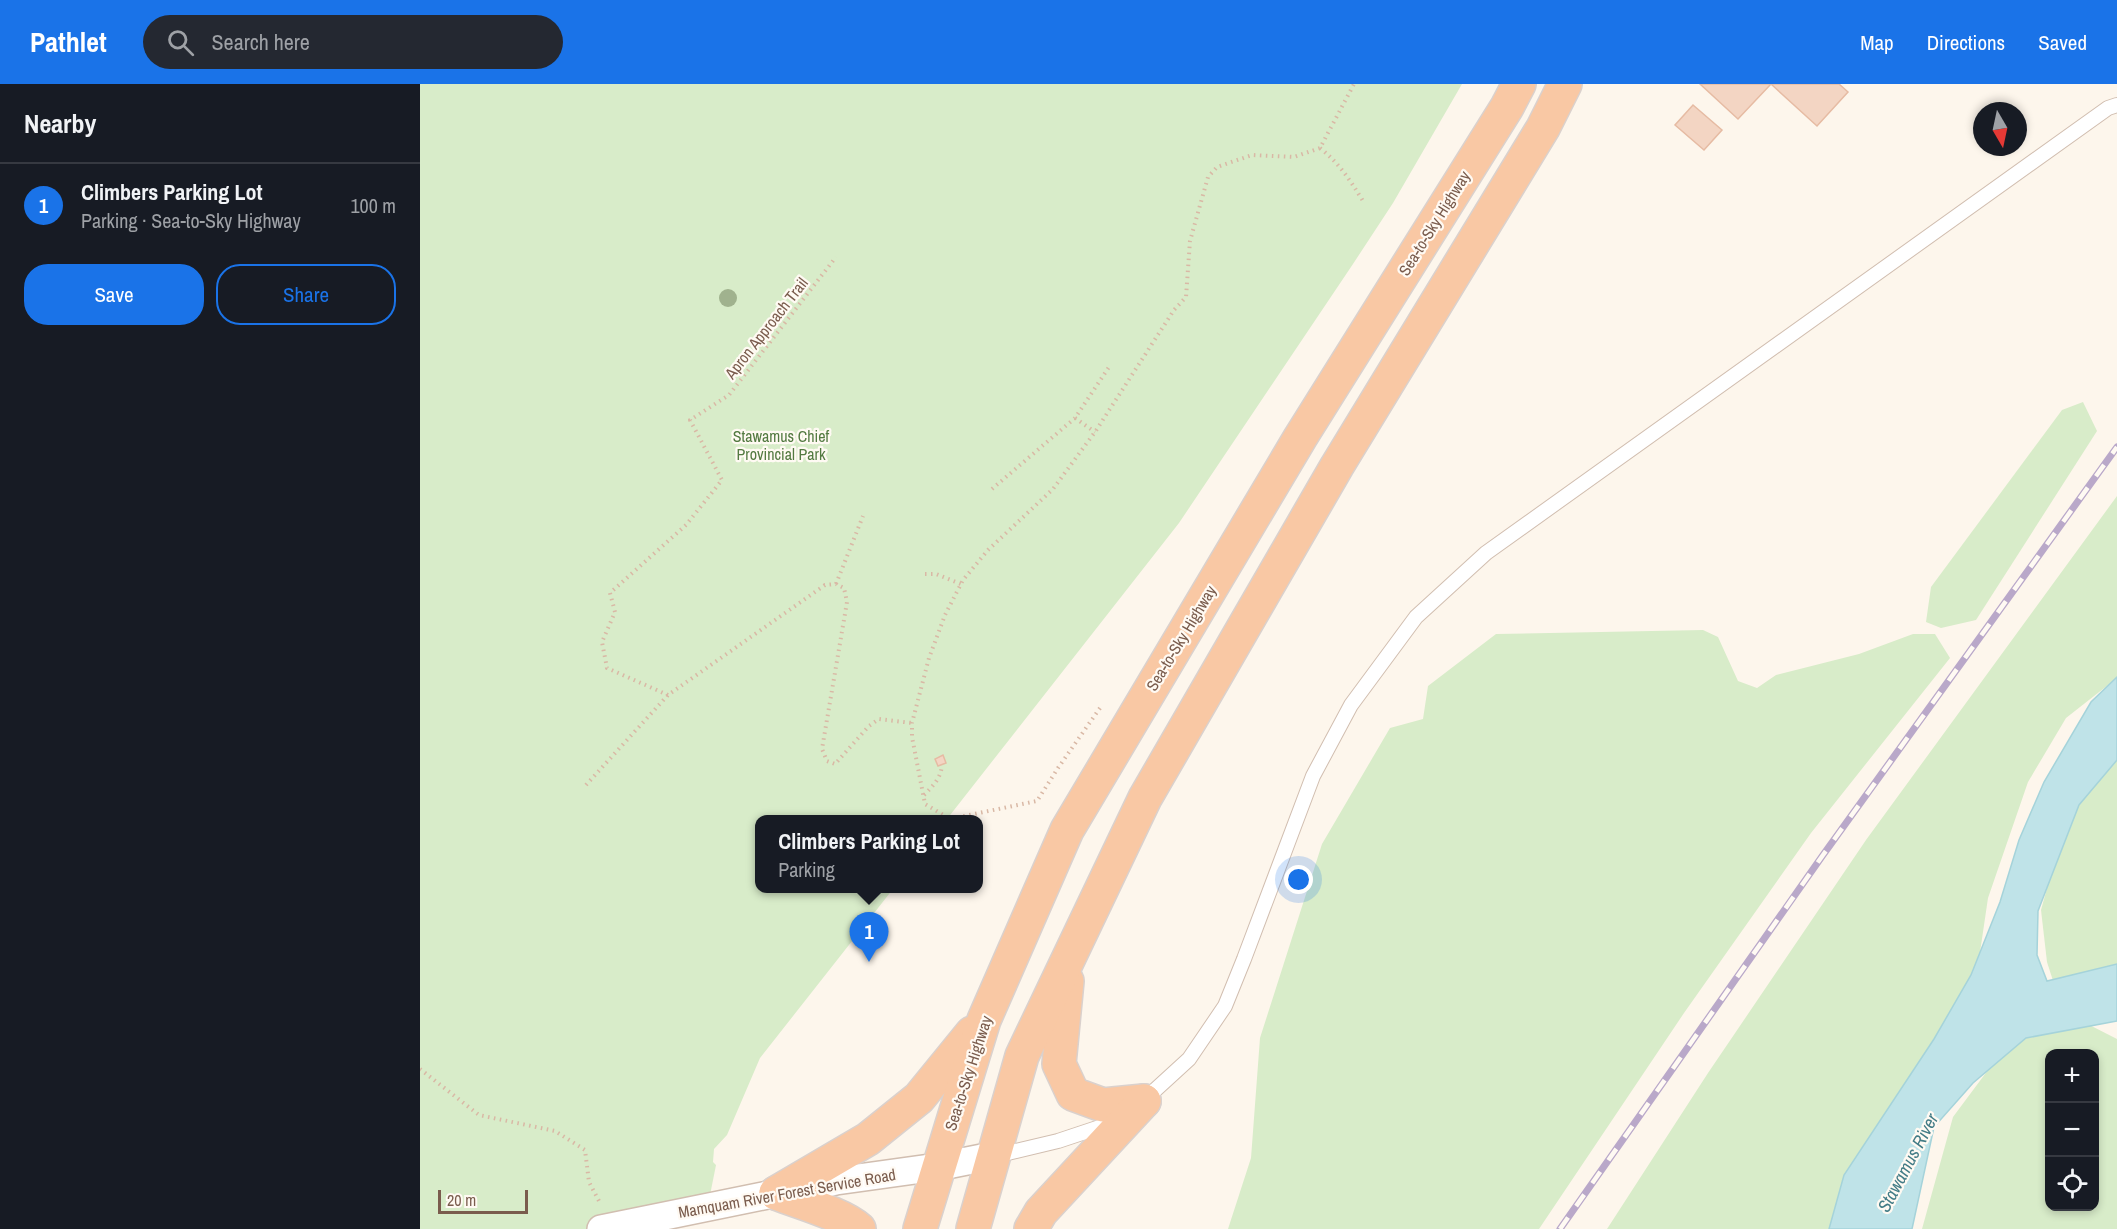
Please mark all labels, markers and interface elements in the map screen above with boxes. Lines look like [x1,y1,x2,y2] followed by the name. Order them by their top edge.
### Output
[143,15,563,69] search box
[30,23,107,61] text: Pathlet
[164,26,197,59] icon: search
[212,27,310,57] text: Search here
[1860,28,1894,57] text: Map
[1927,28,2005,57] text: Directions
[2038,28,2087,57] text: Saved
[1973,102,2027,156] north arrow
[24,106,96,141] text: Nearby
[1393,166,1475,280] street label: Sea-to-Sky Highway
[81,177,262,207] text: Climbers Parking Lot
[39,192,48,219] text: 1
[350,192,396,219] text: 100 m
[81,207,301,234] text: Parking · Sea-to-Sky Highway
[24,264,204,325] button: Save
[216,264,396,325] button: Share
[719,273,813,384] street label: Apron Approach Trail
[733,425,829,465] park label: Stawamus Chief Provincial Park
[1141,581,1221,695] street label: Sea-to-Sky Highway
[755,815,983,893] popup
[778,826,960,856] text: Climbers Parking Lot
[778,856,835,883] text: Parking
[1284,865,1313,894] your location
[850,912,888,962] pin: 1
[939,1012,997,1133] street label: Sea-to-Sky Highway
[2045,1049,2099,1211] map controls
[2045,1049,2099,1103] button: +
[2045,1103,2099,1157] button: −
[1871,1108,1945,1216] water label: Stawamus River
[2045,1157,2099,1211] button: locate
[677,1163,897,1223] street label: Mamquam River Forest Service Road
[438,1187,528,1214] scale bar
[447,1189,476,1211] text: 20 m

